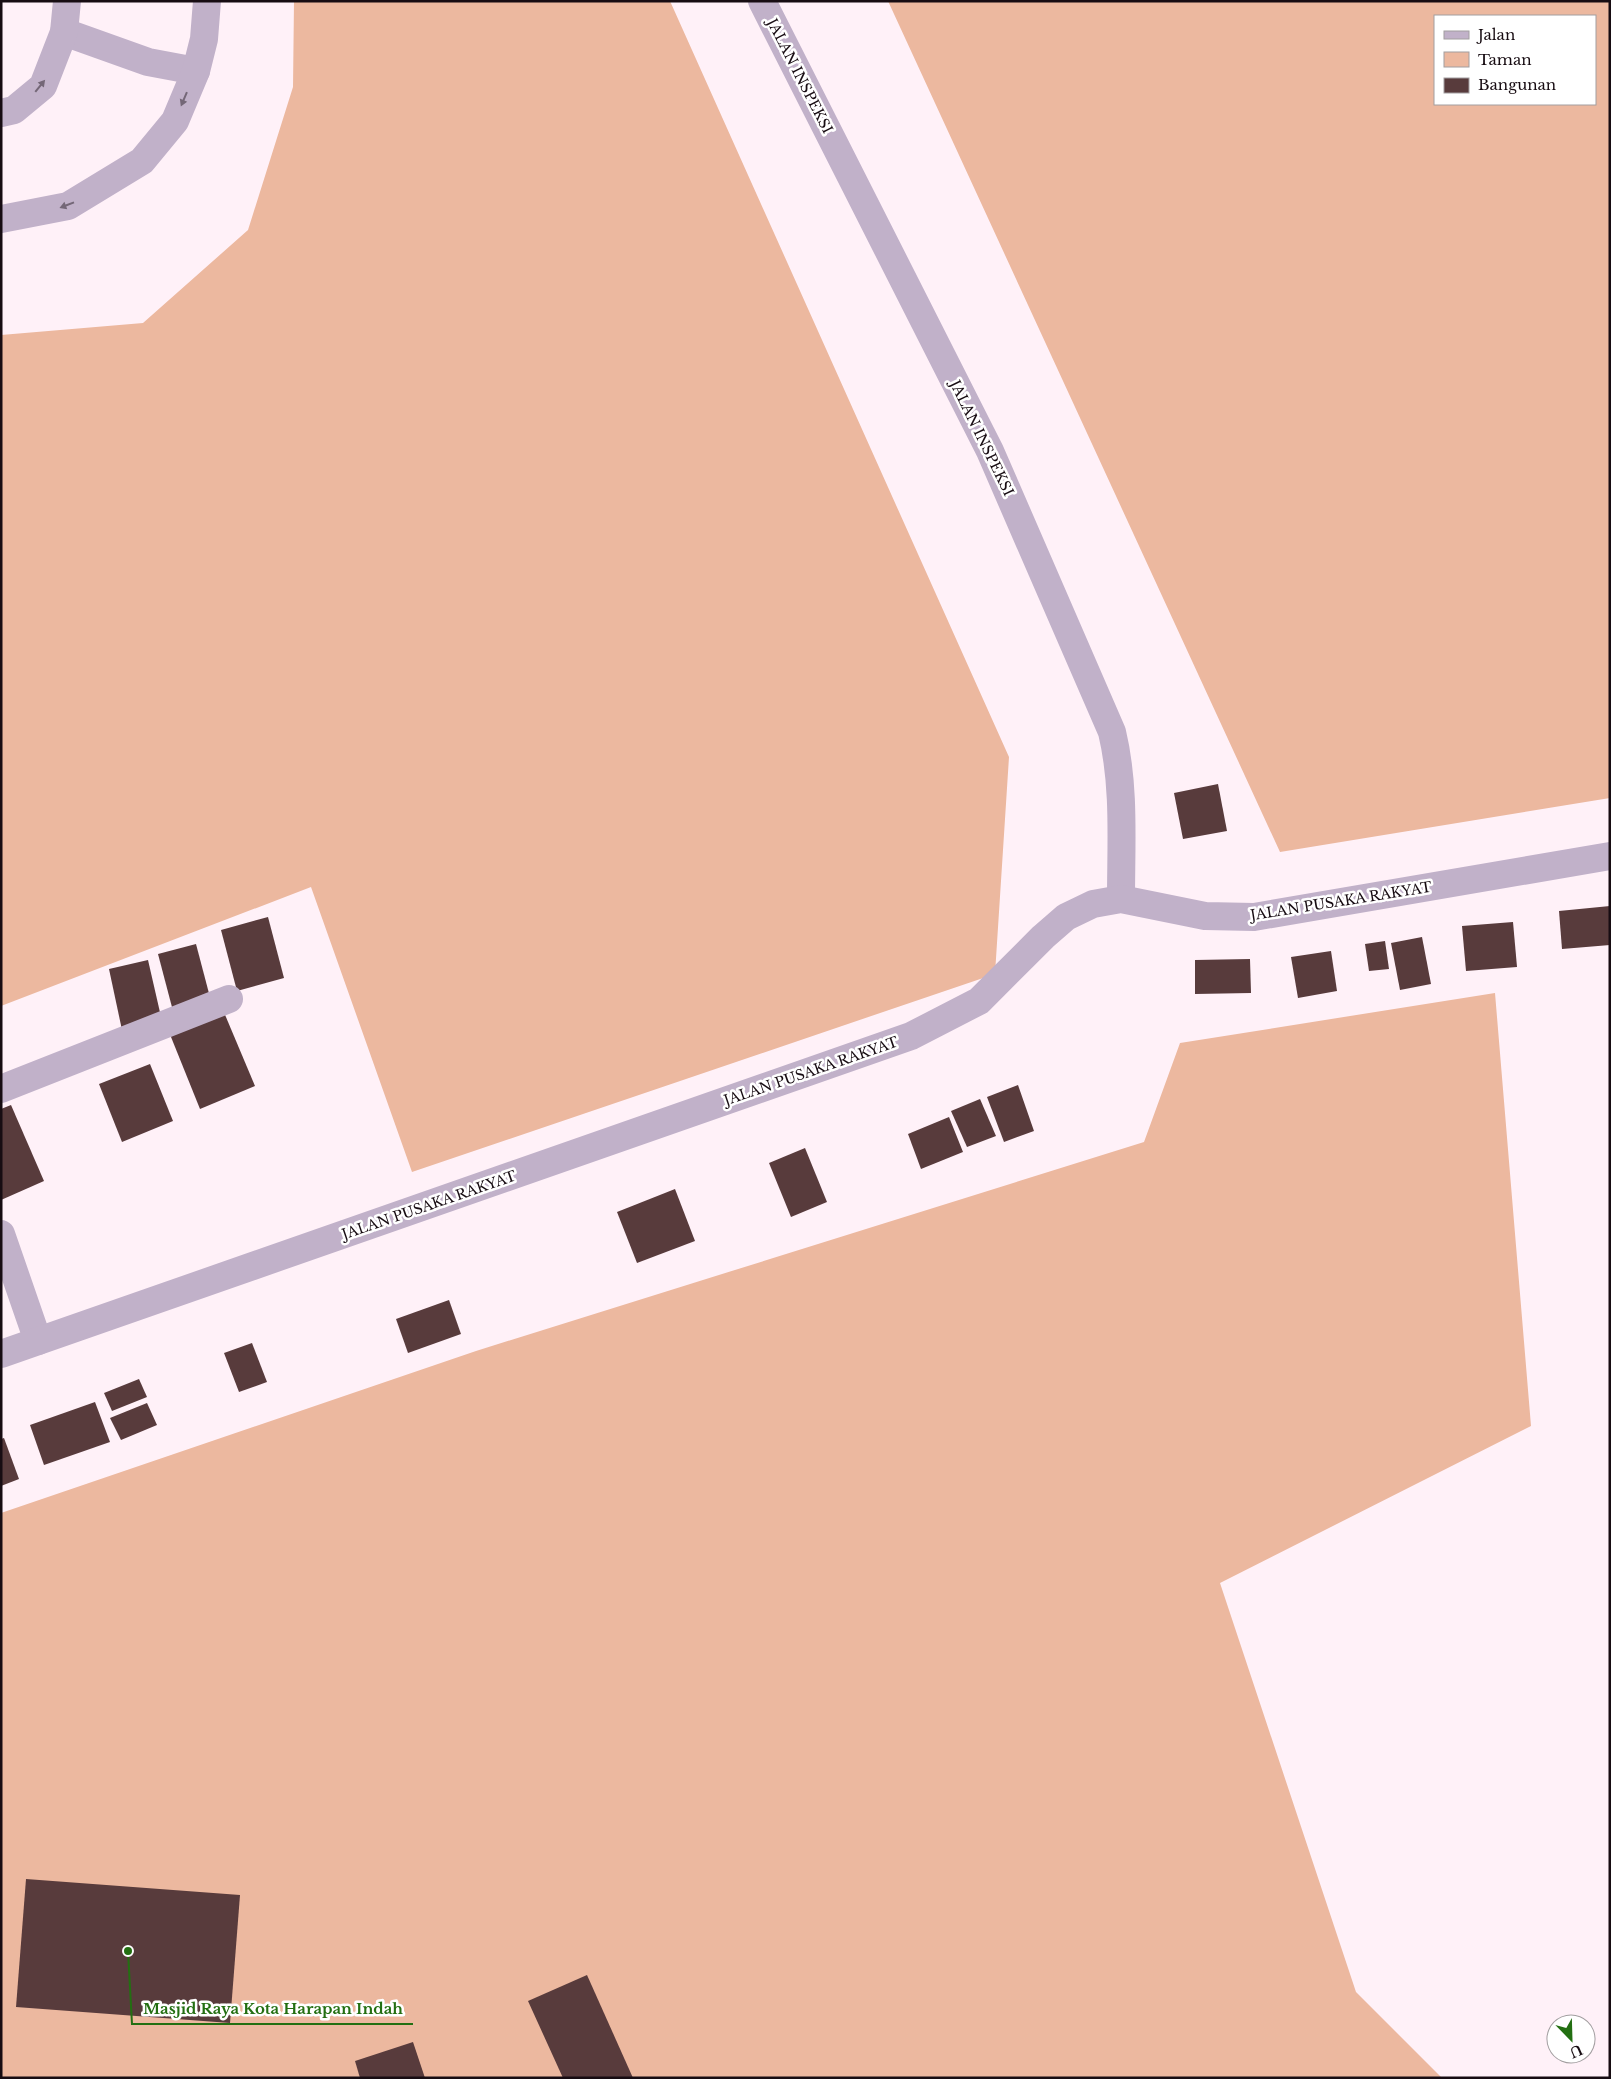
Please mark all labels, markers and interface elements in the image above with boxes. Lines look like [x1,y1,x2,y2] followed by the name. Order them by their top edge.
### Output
[762,14,837,137] street label: JALAN INSPEKSI
[1434,15,1596,105] legend
[1476,25,1515,44] text: Jalan
[1478,50,1532,69] text: Taman
[1478,75,1556,94] text: Bangunan
[35,80,45,93] one-way arrow
[180,92,188,106] one-way arrow
[60,201,74,209] one-way arrow
[945,375,1018,499] street label: JALAN INSPEKSI
[1247,878,1433,925] street label: JALAN PUSAKA RAKYAT
[720,1033,901,1110] street label: JALAN PUSAKA RAKYAT
[338,1167,519,1244] street label: JALAN PUSAKA RAKYAT
[132,1994,413,2024] callout: Masjid Raya Kota Harapan Indah
[143,1999,403,2018] text: Masjid Raya Kota Harapan Indah
[1546,2014,1596,2064] north arrow
[1566,2040,1585,2062] text: U

